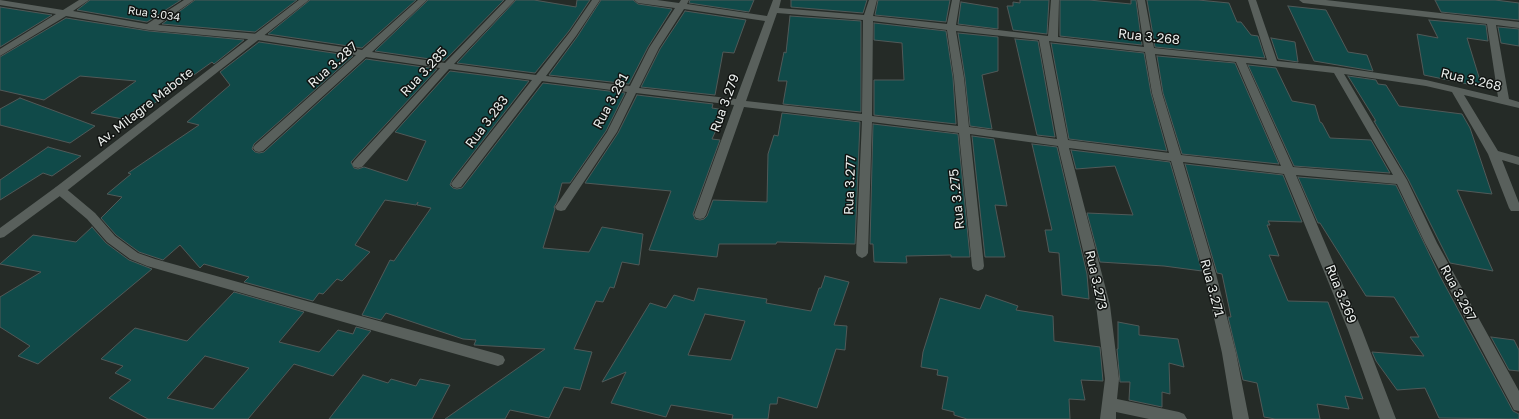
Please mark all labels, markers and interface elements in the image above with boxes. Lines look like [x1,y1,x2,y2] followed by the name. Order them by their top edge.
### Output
[127,4,181,24] street label: Rua 3.034
[1117,26,1181,48] street label: Rua 3.268
[305,39,361,91] street label: Rua 3.287
[397,44,451,100] street label: Rua 3.285
[93,64,197,150] street label: Av. Milagre Mabote
[1439,65,1503,95] street label: Rua 3.268
[590,71,632,131] street label: Rua 3.281
[707,72,743,134] street label: Rua 3.279
[462,93,512,151] street label: Rua 3.283
[841,155,859,215] street label: Rua 3.277
[946,168,968,230] street label: Rua 3.275
[1082,249,1110,311] street label: Rua 3.273
[1197,257,1227,319] street label: Rua 3.271
[1322,262,1360,326] street label: Rua 3.269
[1437,262,1479,324] street label: Rua 3.267

